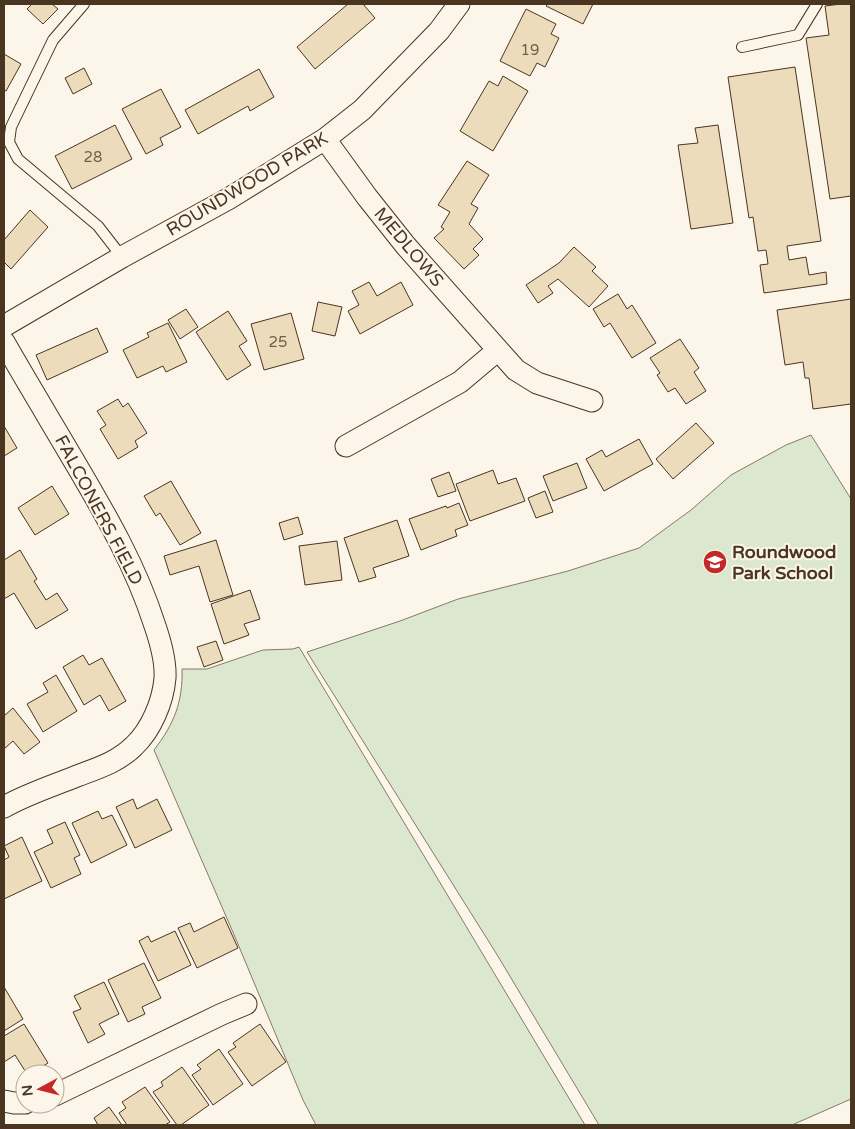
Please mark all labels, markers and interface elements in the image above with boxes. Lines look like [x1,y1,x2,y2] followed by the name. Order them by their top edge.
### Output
[521,41,539,59] house number: 19
[162,127,332,241] street label: ROUNDWOOD PARK
[84,148,102,166] house number: 28
[370,203,448,291] street label: MEDLOWS
[269,333,287,351] house number: 25
[50,431,148,589] street label: FALCONERS FIELD
[732,541,836,584] place label: Roundwood Park School
[702,549,728,575] school or university icon: Roundwood Park School
[15,1064,65,1114] north arrow
[18,1084,37,1097] text: N

